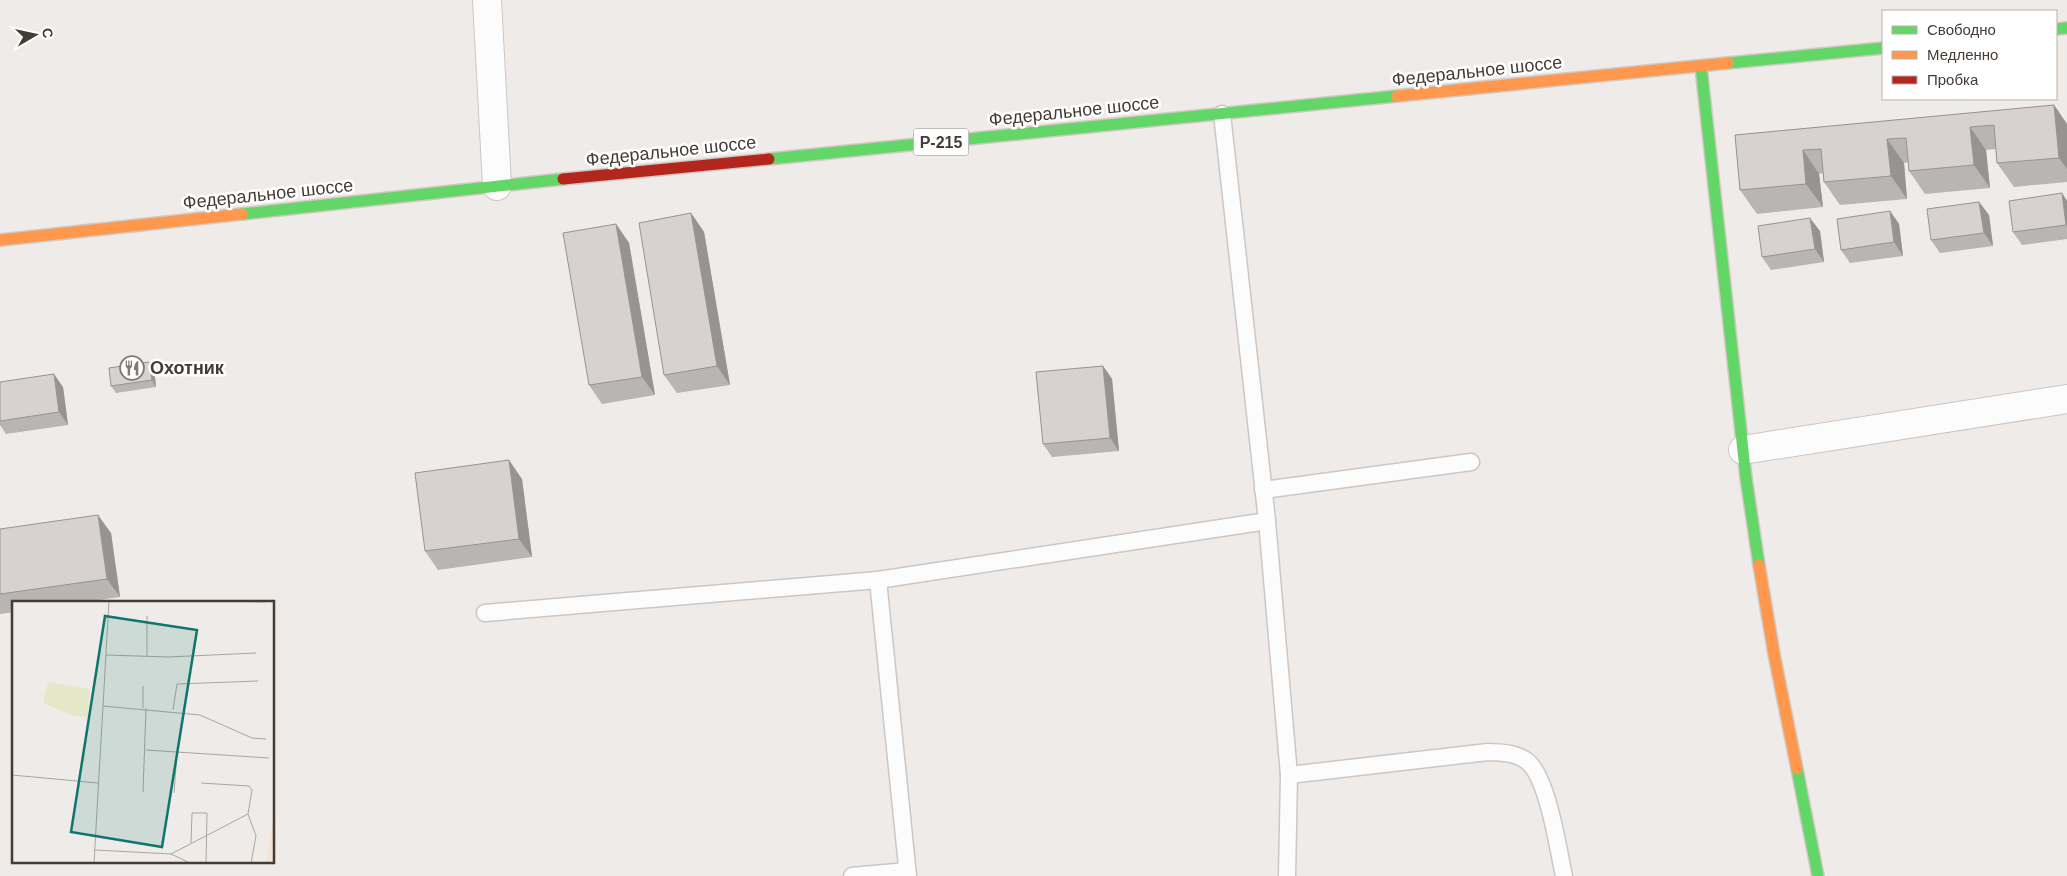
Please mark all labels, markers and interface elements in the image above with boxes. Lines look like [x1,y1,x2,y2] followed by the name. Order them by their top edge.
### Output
[10,10,60,60] north arrow
[1882,10,2057,100] legend
[1927,21,1996,38] text: Свободно
[39,27,57,39] text: С
[1927,46,1998,63] text: Медленно
[1391,52,1563,90] street label: Федеральное шоссе
[1927,71,1979,88] text: Пробка
[988,92,1160,130] street label: Федеральное шоссе
[914,128,968,156] road number: Р-215
[585,132,757,170] street label: Федеральное шоссе
[182,175,354,213] street label: Федеральное шоссе
[119,355,145,381] restaurant icon: Охотник
[150,358,225,378] place label: Охотник
[12,601,275,864] inset map

